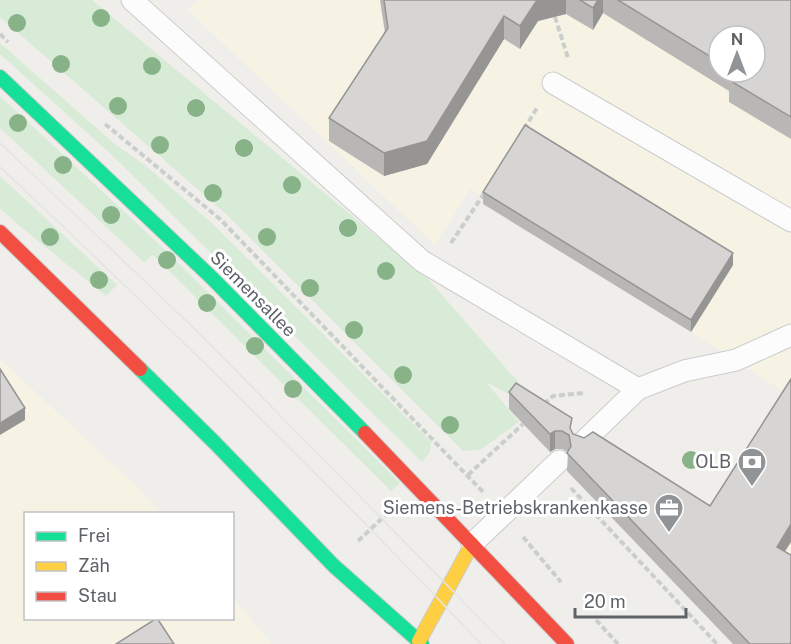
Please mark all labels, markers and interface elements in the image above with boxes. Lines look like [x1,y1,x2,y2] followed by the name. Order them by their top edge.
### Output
[707,24,767,84] north arrow
[731,30,743,49] text: N
[206,246,301,341] street label: Siemensallee
[736,446,768,488] bank icon: OLB
[695,451,731,472] place label: OLB
[653,492,685,534] office icon: Siemens-Betriebskrankenkasse
[383,497,648,518] place label: Siemens-Betriebskrankenkasse
[24,512,234,620] legend
[78,525,110,546] text: Frei
[78,555,110,576] text: Zäh
[575,581,686,619] scale bar
[78,585,117,606] text: Stau
[584,591,626,612] text: 20 m

